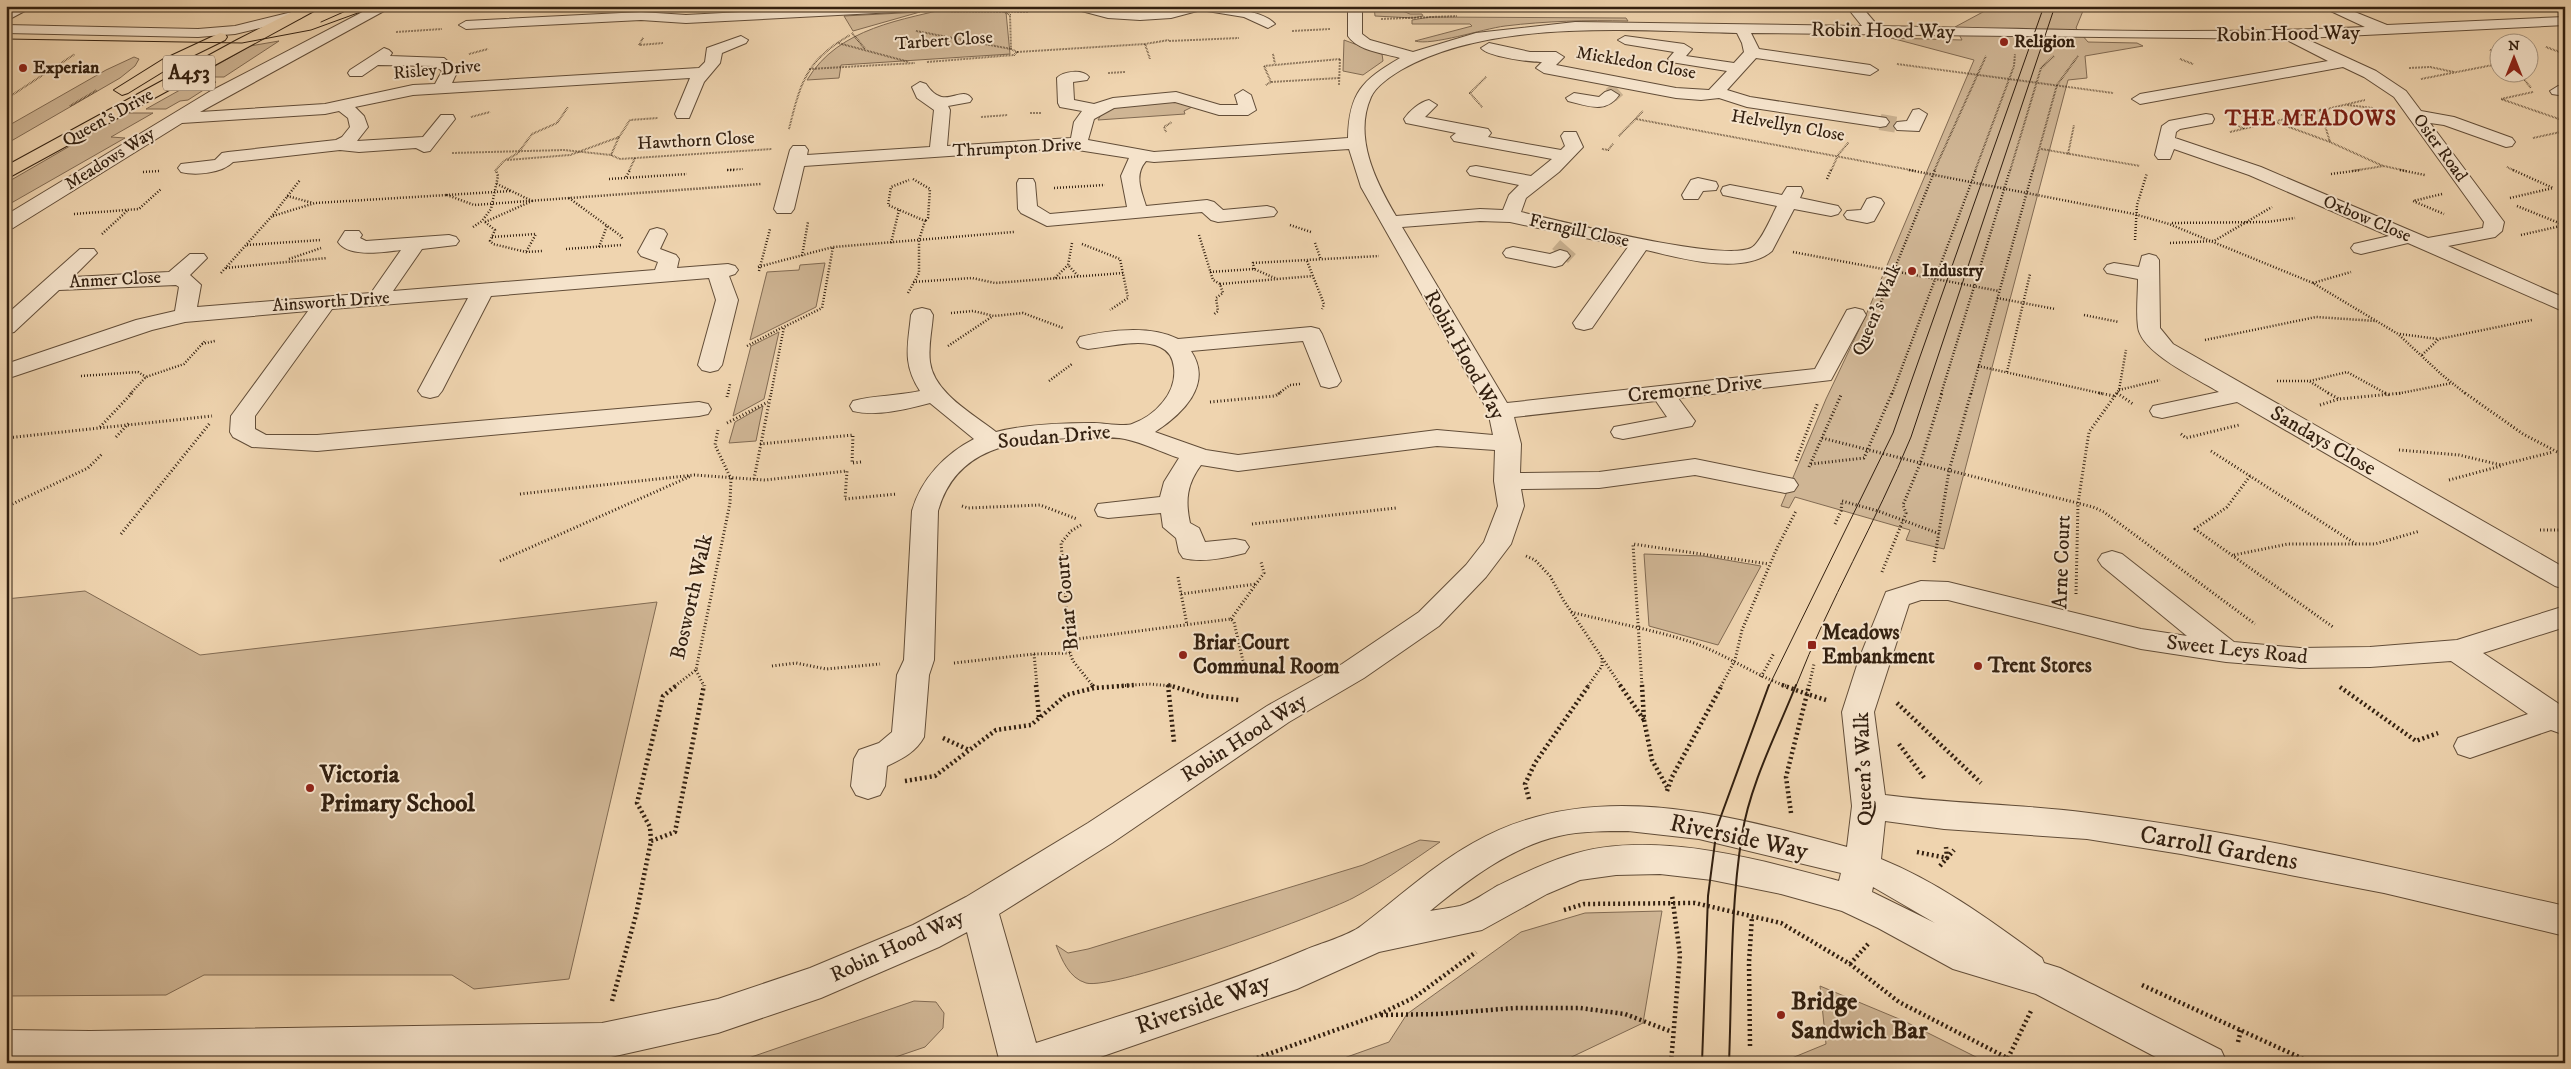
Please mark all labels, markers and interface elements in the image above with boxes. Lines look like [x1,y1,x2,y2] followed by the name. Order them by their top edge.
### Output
[1811,17,1956,45] street label: Robin Hood Way
[2216,20,2361,48] street label: Robin Hood Way
[894,27,994,55] street label: Tarbert Close
[2014,31,2076,53] place label: Religion
[2488,32,2538,82] north arrow
[1998,36,2010,48] marker: Religion
[2508,37,2520,55] text: N
[1574,42,1698,84] street label: Mickledon Close
[392,55,482,85] street label: Risley Drive
[163,56,215,90] road number: A453
[33,57,100,79] place label: Experian
[17,62,29,74] marker: Experian
[59,84,157,152] street label: Queen's Drive
[1730,105,1846,147] street label: Helvellyn Close
[2224,106,2397,132] district label: THE MEADOWS
[2408,110,2472,186] street label: Osier Road
[61,122,159,195] street label: Meadows Way
[637,127,755,155] street label: Hawthorn Close
[952,134,1082,162] street label: Thrumpton Drive
[2320,191,2414,247] street label: Oxbow Close
[1527,210,1631,252] street label: Ferngill Close
[1922,260,1984,282] place label: Industry
[1848,261,1906,359] street label: Queen's Walk
[1906,265,1918,277] marker: Industry
[69,267,161,293] street label: Anmer Close
[1418,286,1511,425] street label: Robin Hood Way
[272,287,390,317] street label: Ainsworth Drive
[1627,369,1764,409] street label: Cremorne Drive
[2266,400,2381,482] street label: Sandays Close
[997,419,1112,455] street label: Soudan Drive
[2047,514,2077,610] street label: Arne Court
[665,531,719,662] street label: Bosworth Walk
[1049,553,1085,652] street label: Briar Court
[1822,620,1935,670] place label: Meadows Embankment
[1193,630,1340,680] place label: Briar Court Communal Room
[2165,630,2309,670] street label: Sweet Leys Road
[1806,639,1818,651] marker: Meadows Embankment
[1177,649,1189,661] marker: Briar Court Communal Room
[1987,653,2092,679] place label: Trent Stores
[1972,660,1984,672] marker: Trent Stores
[1176,687,1312,788] street label: Robin Hood Way
[1849,711,1879,826] street label: Queen's Walk
[319,759,475,819] place label: Victoria Primary School
[304,782,316,794] marker: Victoria Primary School
[1667,807,1811,867] street label: Riverside Way
[2138,819,2300,877] street label: Carroll Gardens
[826,903,969,988] street label: Robin Hood Way
[1132,966,1275,1042] street label: Riverside Way
[1791,986,1928,1046] place label: Bridge Sandwich Bar
[1775,1009,1787,1021] marker: Bridge Sandwich Bar

